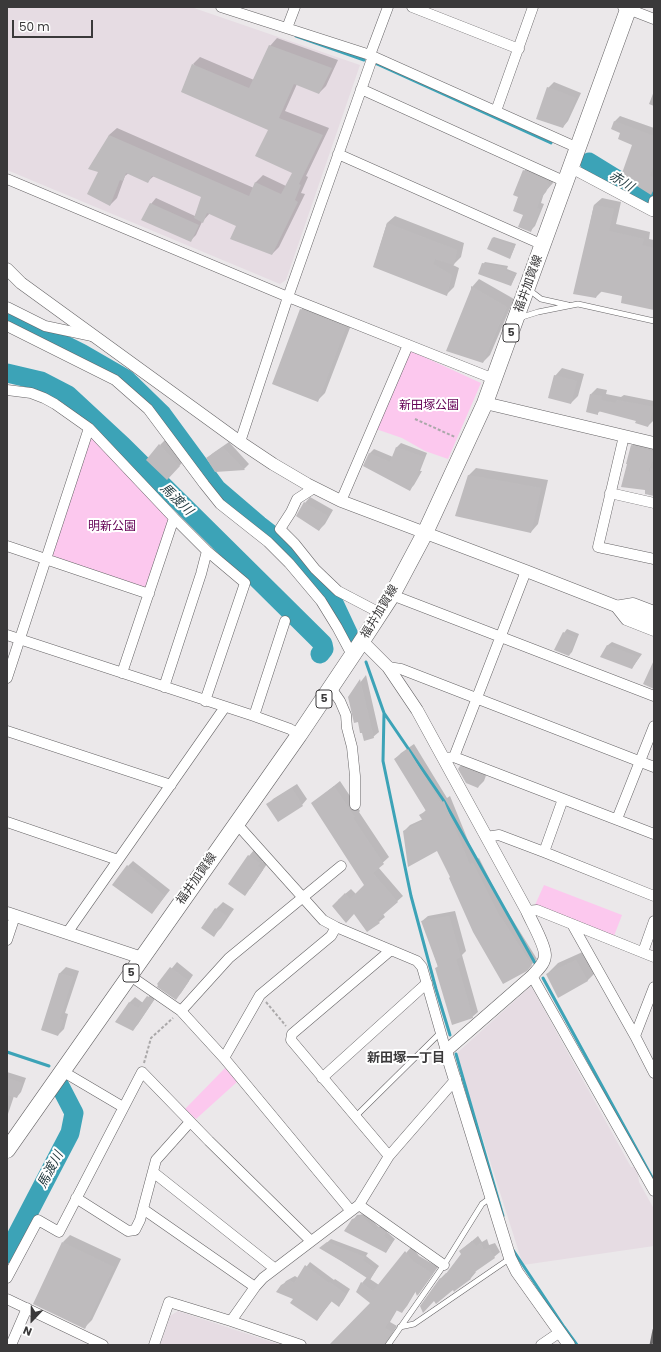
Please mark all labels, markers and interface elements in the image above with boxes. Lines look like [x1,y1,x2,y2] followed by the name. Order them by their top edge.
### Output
[14,12,95,38] scale bar
[19,18,50,35] text: 50 m
[606,168,636,196] water label: 赤川
[512,253,546,315] street label: 福井加賀線
[503,324,519,342] road number: 5
[399,399,459,413] park label: 新田塚公園
[157,481,195,519] water label: 馬渡川
[88,520,136,534] park label: 明新公園
[358,583,402,641] street label: 福井加賀線
[316,690,332,708] road number: 5
[174,850,220,908] street label: 福井加賀線
[123,964,139,982] road number: 5
[367,1051,445,1067] district label: 新田塚一丁目
[35,1149,67,1191] water label: 馬渡川
[12,1300,52,1340] north arrow
[21,1322,34,1340] text: N

